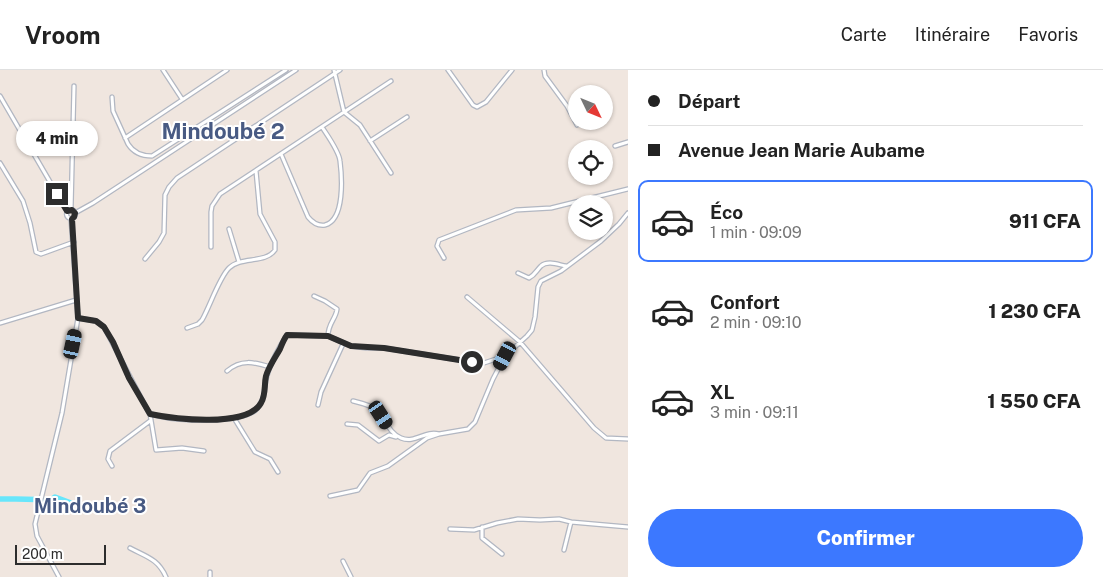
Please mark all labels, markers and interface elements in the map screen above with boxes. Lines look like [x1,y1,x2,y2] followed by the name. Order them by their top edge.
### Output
[25,21,101,49] text: Vroom
[841,24,887,45] text: Carte
[915,24,990,45] text: Itinéraire
[1018,24,1078,45] text: Favoris
[568,85,612,130] north arrow
[568,85,613,240] map controls
[678,90,741,112] text: Départ
[161,118,285,144] district label: Mindoubé 2
[16,122,98,156] callout: 4 min
[36,129,78,148] text: 4 min
[678,139,925,161] text: Avenue Jean Marie Aubame
[568,140,613,185] button: locate
[46,183,68,205] route end
[568,195,613,240] button: layers
[650,199,695,244] icon: car
[710,201,743,223] text: Éco
[1009,210,1081,232] text: 911 CFA
[710,223,802,242] text: 1 min · 09:09
[650,289,695,334] icon: car
[710,291,780,313] text: Confort
[988,300,1081,322] text: 1 230 CFA
[710,313,802,332] text: 2 min · 09:10
[62,328,83,360] car
[491,339,518,373] car
[461,351,483,373] route start
[650,379,695,424] icon: car
[710,381,735,403] text: XL
[987,390,1081,412] text: 1 550 CFA
[366,398,395,432] car
[710,403,799,422] text: 3 min · 09:11
[34,494,146,518] district label: Mindoubé 3
[648,509,1083,567] button: Confirmer
[15,542,106,565] scale bar
[22,546,63,562] text: 200 m

